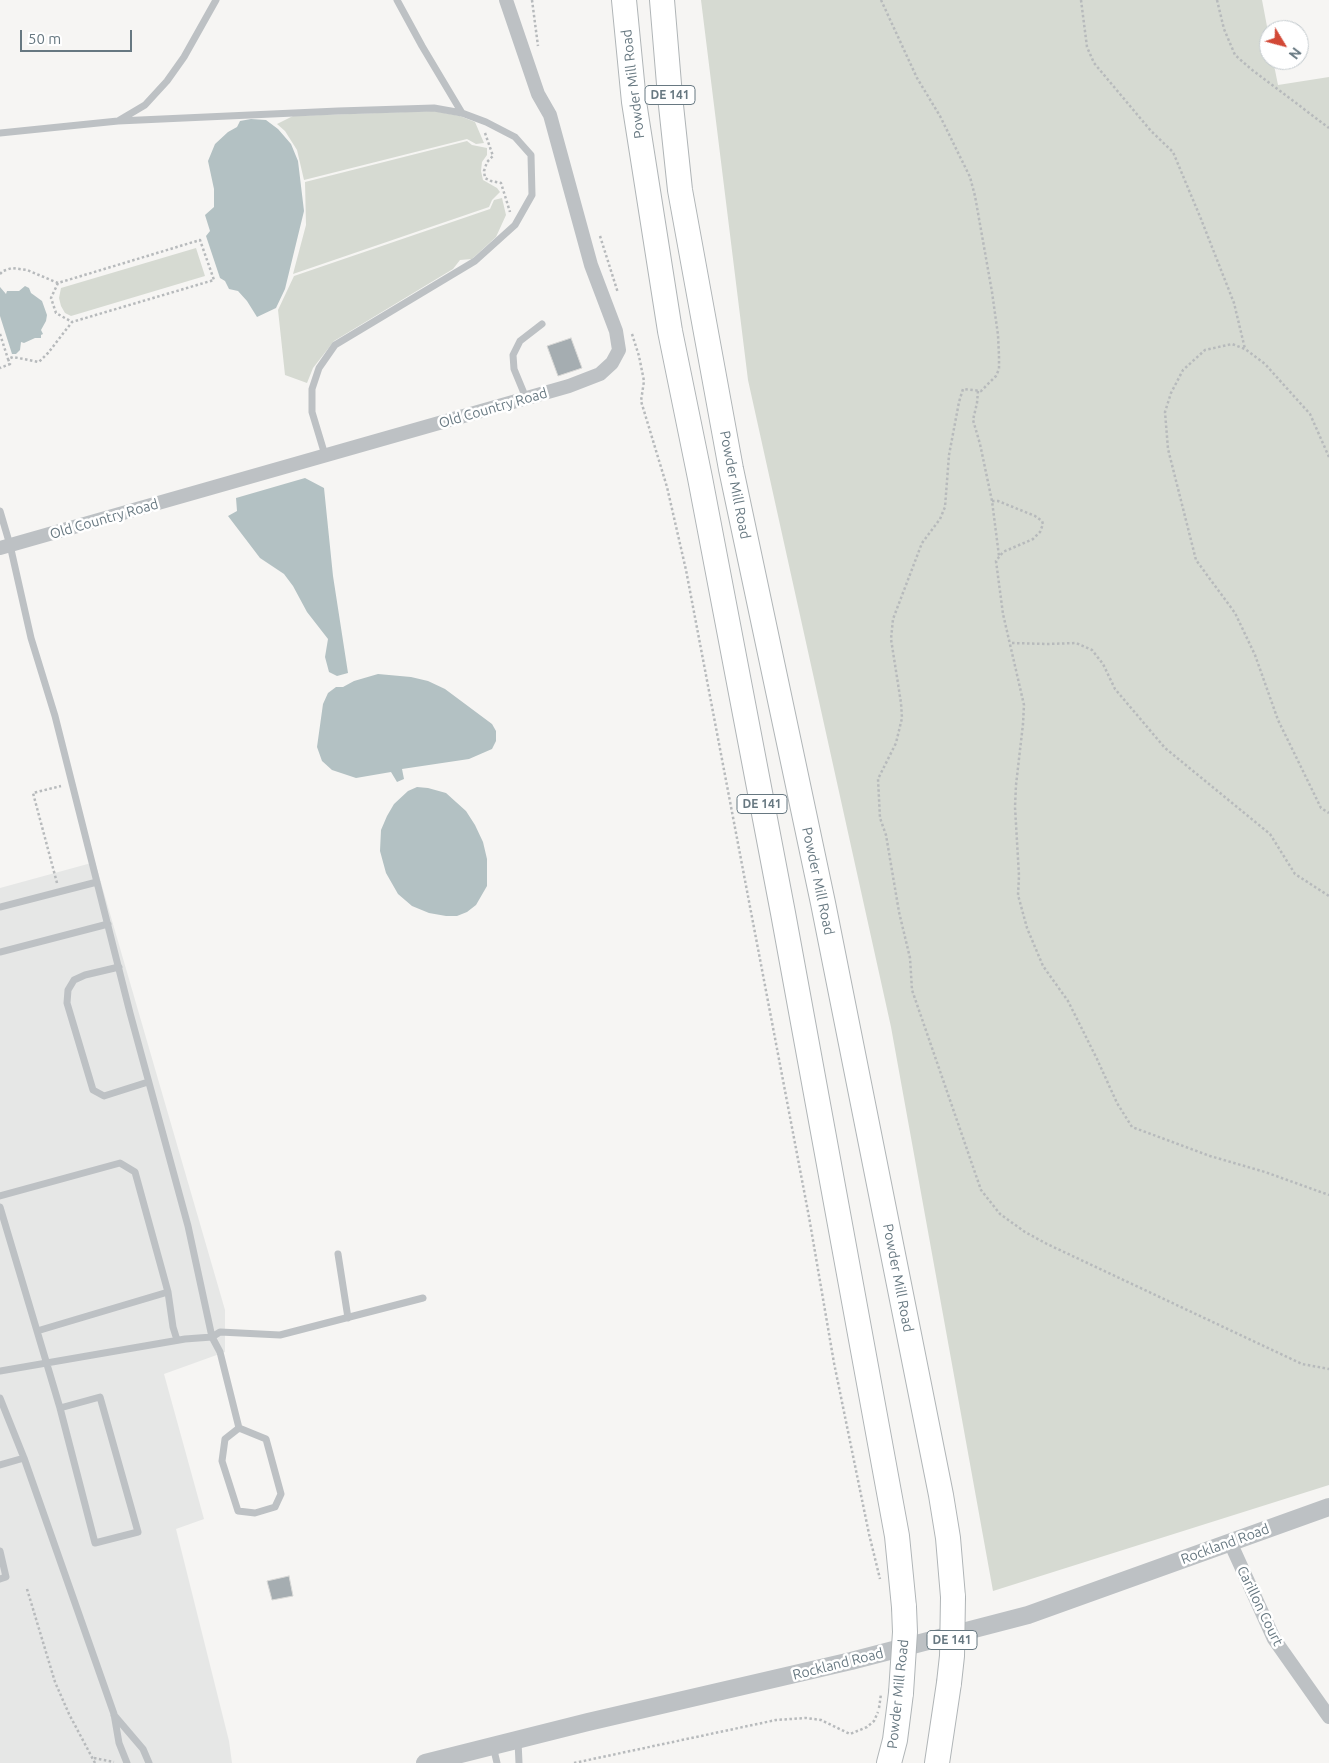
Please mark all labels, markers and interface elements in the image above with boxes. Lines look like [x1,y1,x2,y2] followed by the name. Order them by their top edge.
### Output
[22,20,135,52] scale bar
[1259,20,1309,70] north arrow
[618,28,648,140] street label: Powder Mill Road
[28,30,61,47] text: 50 m
[1286,44,1305,62] text: N
[645,86,695,104] road number: DE 141
[437,384,549,432] street label: Old Country Road
[716,429,754,541] street label: Powder Mill Road
[48,495,160,543] street label: Old Country Road
[737,794,787,814] road number: DE 141
[798,825,838,937] street label: Powder Mill Road
[879,1222,917,1334] street label: Powder Mill Road
[1178,1520,1272,1568] street label: Rockland Road
[1233,1563,1287,1649] street label: Carillon Court
[927,1630,977,1650] road number: DE 141
[884,1638,912,1750] street label: Powder Mill Road
[791,1645,885,1683] street label: Rockland Road

